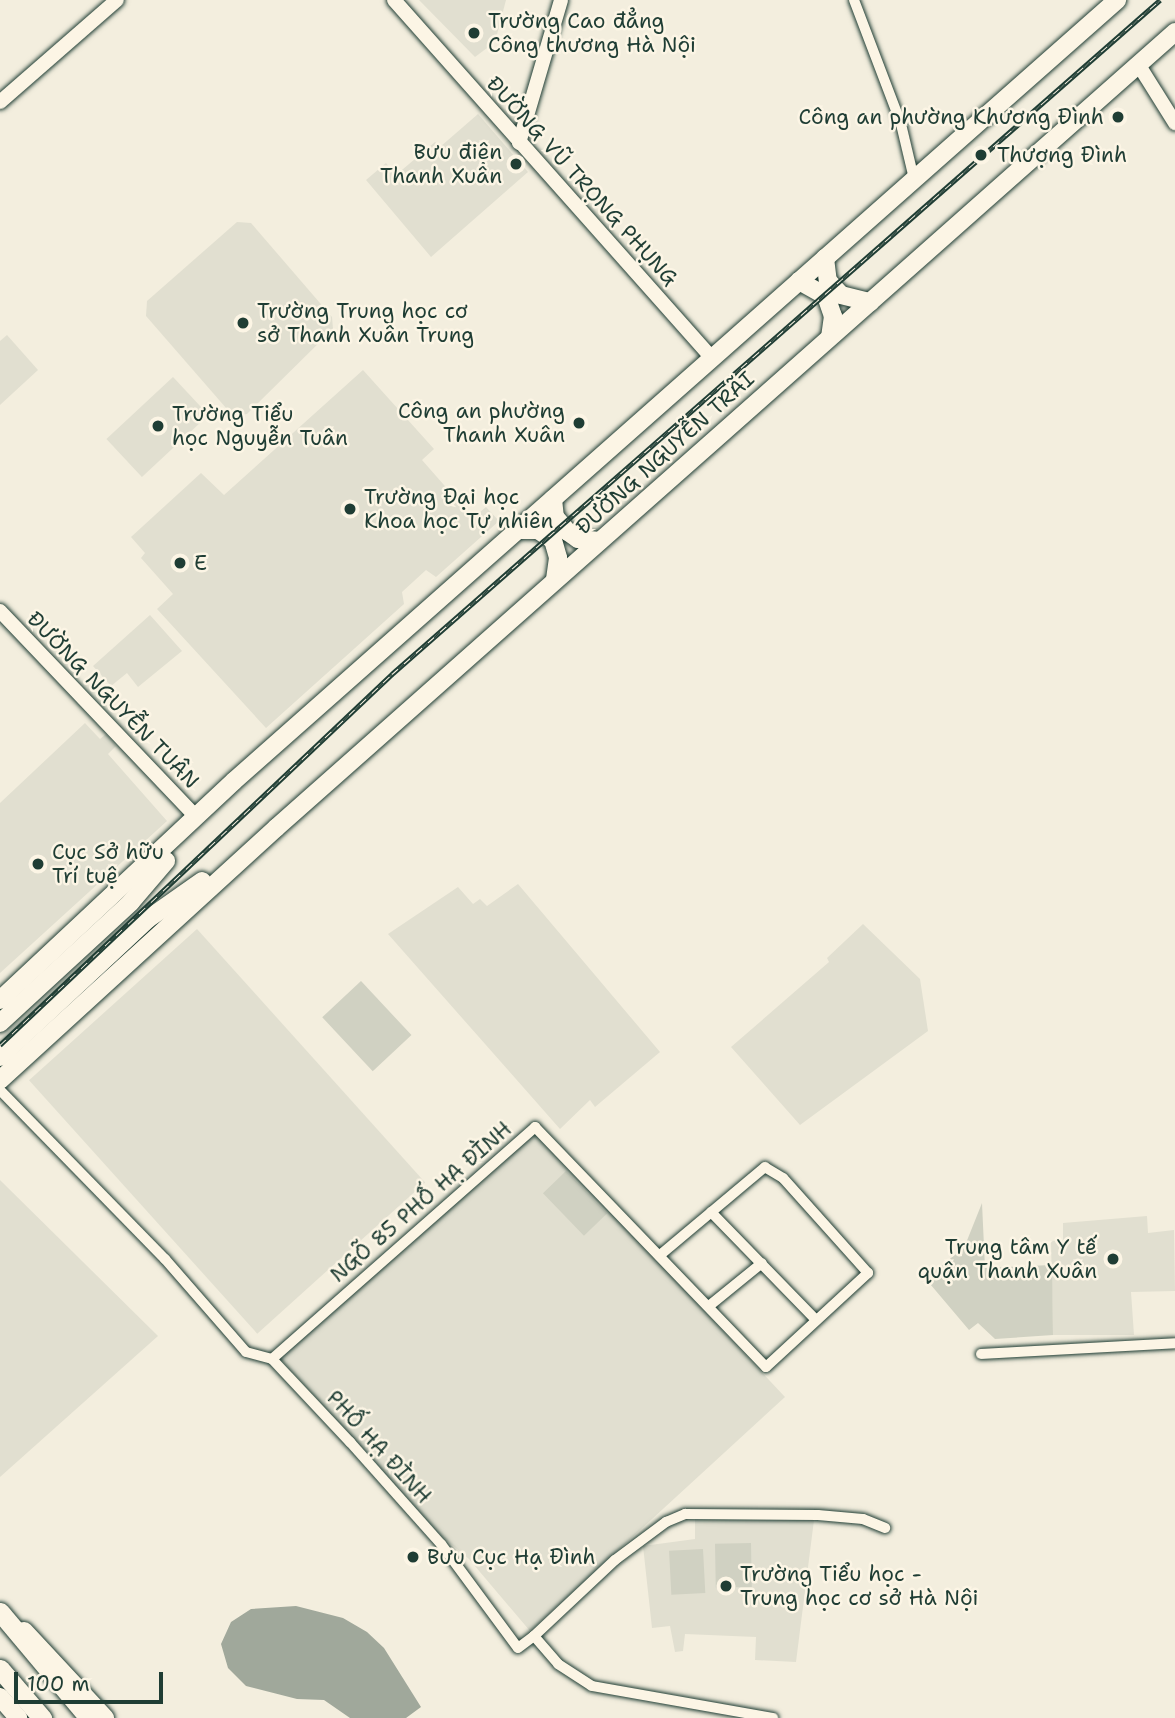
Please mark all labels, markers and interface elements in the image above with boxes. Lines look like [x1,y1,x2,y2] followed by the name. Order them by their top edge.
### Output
[488,8,696,58] place label: Trường Cao đẳng Công thương Hà Nội
[466,25,482,41] marker: Trường Cao đẳng Công thương Hà Nội
[481,71,683,291] street label: ĐƯỜNG VŨ TRỌNG PHỤNG
[799,104,1104,130] place label: Công an phường Khương Đình
[1110,109,1126,125] marker: Công an phường Khương Đình
[380,139,502,189] place label: Bưu điện Thanh Xuân
[997,142,1127,168] place label: Thượng Đình
[971,145,991,165] marker: Thượng Đình
[508,156,524,172] marker: Bưu điện Thanh Xuân
[257,298,474,348] place label: Trường Trung học cơ sở Thanh Xuân Trung
[235,315,251,331] marker: Trường Trung học cơ sở Thanh Xuân Trung
[571,366,759,540] street label: ĐƯỜNG NGUYỄN TRÃI
[398,398,565,448] place label: Công an phường Thanh Xuân
[172,401,348,451] place label: Trường Tiểu học Nguyễn Tuân
[571,415,587,431] marker: Công an phường Thanh Xuân
[150,418,166,434] marker: Trường Tiểu học Nguyễn Tuân
[364,484,553,534] place label: Trường Đại học Khoa học Tự nhiên
[342,501,358,517] marker: Trường Đại học Khoa học Tự nhiên
[194,550,207,576] place label: E
[172,555,188,571] marker: E
[22,606,204,794] street label: ĐƯỜNG NGUYỄN TUÂN
[52,839,164,889] place label: Cục Sở hữu Trí tuệ
[30,856,46,872] marker: Cục Sở hữu Trí tuệ
[325,1116,517,1288] street label: NGÕ 85 PHỐ HẠ ĐÌNH
[918,1234,1097,1284] place label: Trung tâm Y tế quận Thanh Xuân
[1103,1249,1123,1269] marker: Trung tâm Y tế quận Thanh Xuân
[322,1385,436,1509] street label: PHỐ HẠ ĐÌNH
[427,1544,596,1570] place label: Bưu Cục Hạ Đình
[405,1549,421,1565] marker: Bưu Cục Hạ Đình
[740,1561,978,1611] place label: Trường Tiểu học - Trung học cơ sở Hà Nội
[718,1578,734,1594] marker: Trường Tiểu học - Trung học cơ sở Hà Nội
[18,1658,166,1702] scale bar
[27,1670,90,1698] text: 100 m

